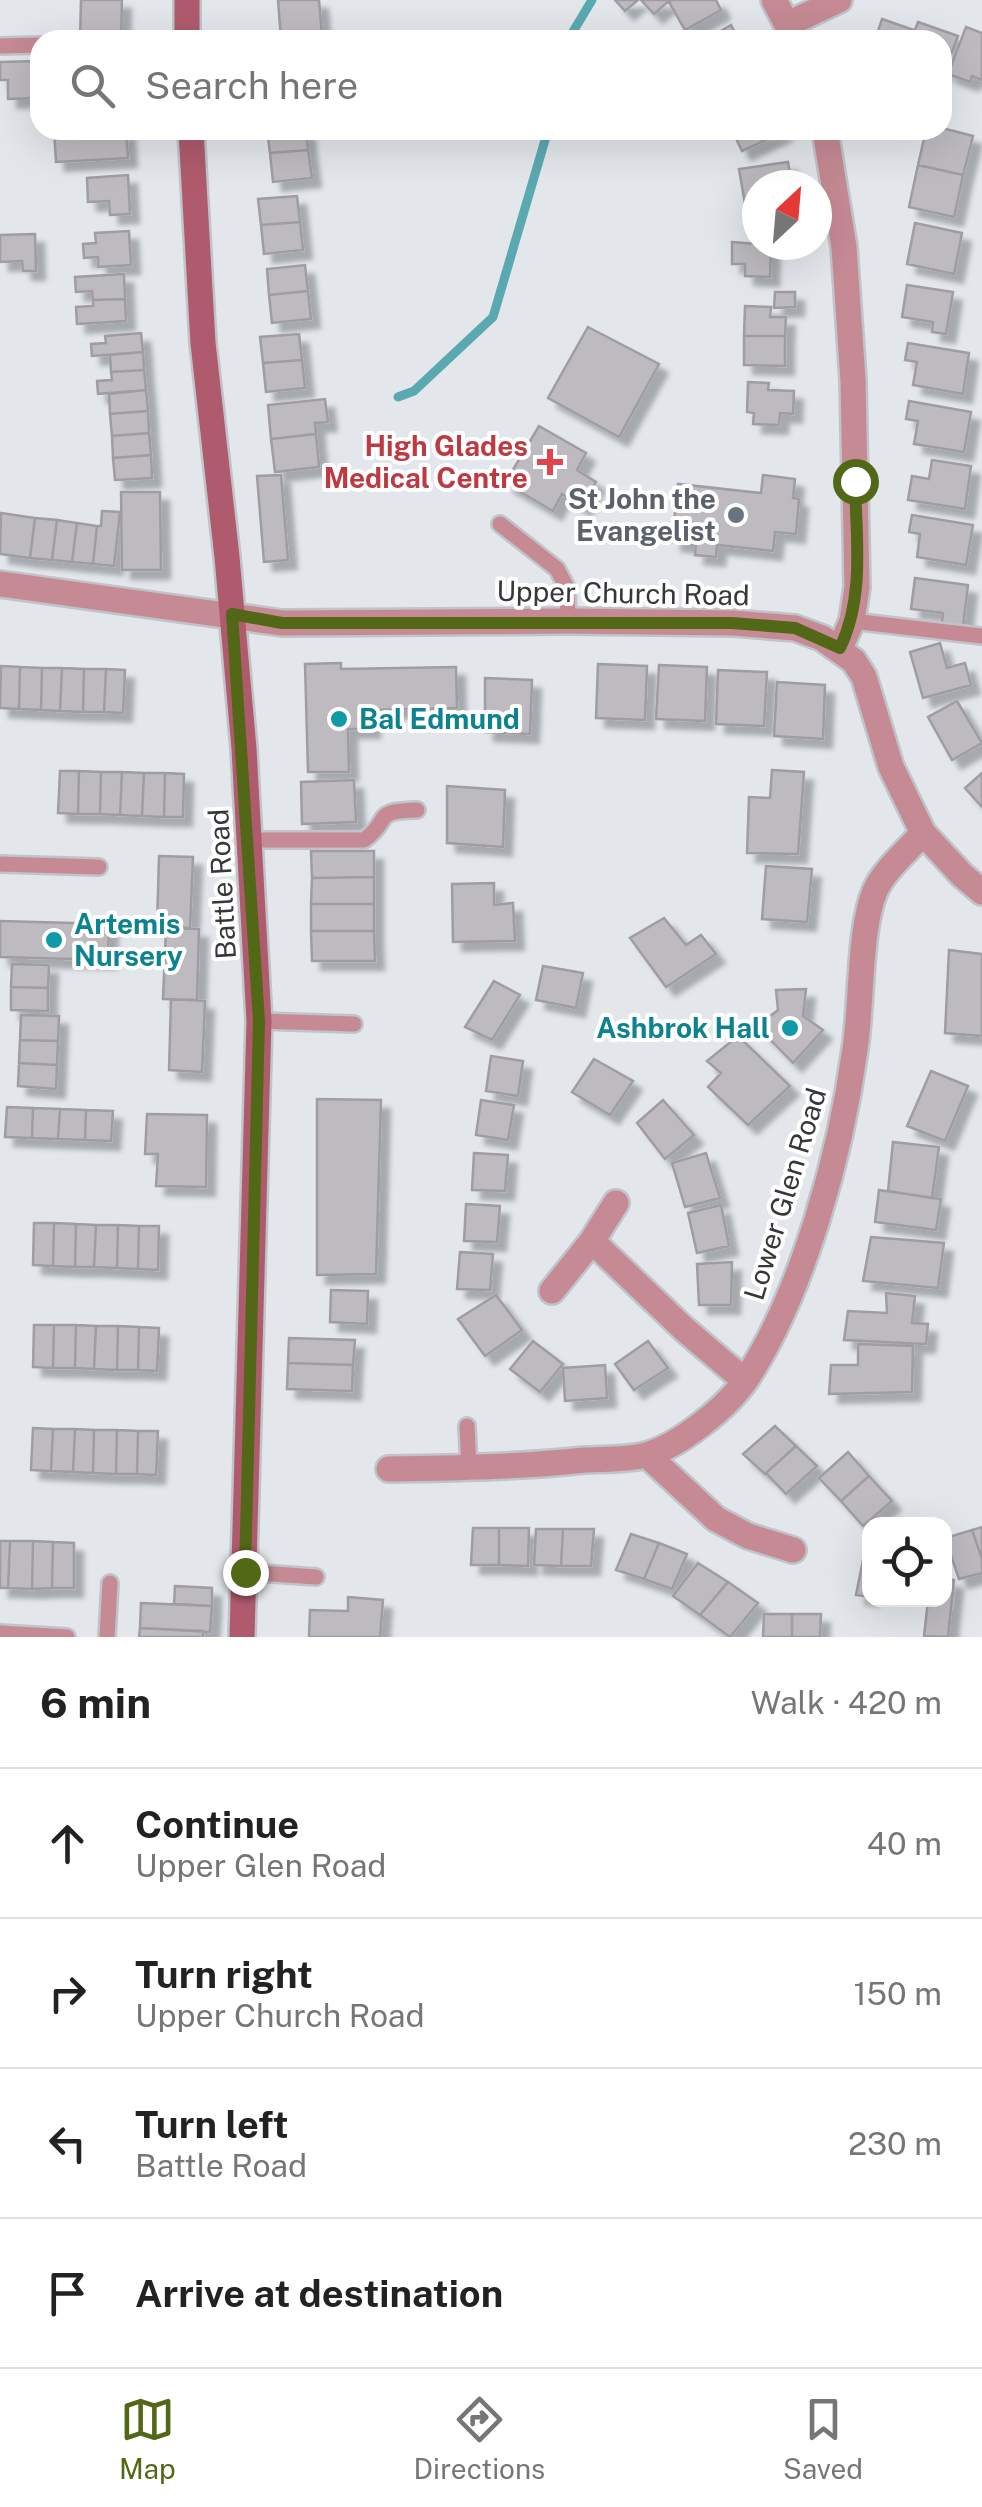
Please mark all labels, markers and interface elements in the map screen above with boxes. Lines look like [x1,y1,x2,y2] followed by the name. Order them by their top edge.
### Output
[30,30,952,140] search box
[65,58,120,113] icon: search
[145,63,358,108] text: Search here
[742,170,832,260] north arrow
[324,429,528,494] place label: High Glades Medical Centre
[537,449,563,475] marker: High Glades Medical Centre
[833,459,879,505] route start
[568,482,716,547] place label: St John the Evangelist
[725,504,747,526] marker: St John the Evangelist
[496,574,750,611] street label: Upper Church Road
[359,702,520,735] place label: Bal Edmund
[328,708,350,730] marker: Bal Edmund
[201,808,242,960] street label: Battle Road
[74,907,183,972] place label: Artemis Nursery
[43,929,65,951] marker: Artemis Nursery
[596,1011,770,1044] place label: Ashbrok Hall
[779,1017,801,1039] marker: Ashbrok Hall
[737,1084,832,1304] street label: Lower Glen Road
[862,1517,952,1607] map controls
[862,1517,952,1607] button: locate
[223,1550,269,1596] route end
[40,1678,151,1727] text: 6 min
[751,1684,942,1721] text: Walk · 420 m
[135,1802,299,1847] text: Continue
[40,1816,95,1871] icon: ahead
[867,1825,942,1862] text: 40 m
[135,1847,386,1884] text: Upper Glen Road
[135,1952,313,1997] text: Turn right
[40,1966,95,2021] icon: right
[853,1975,942,2012] text: 150 m
[135,1997,425,2034] text: Upper Church Road
[135,2102,289,2147] text: Turn left
[40,2116,95,2171] icon: left
[848,2125,942,2162] text: 230 m
[135,2147,307,2184] text: Battle Road
[40,2266,95,2321] icon: arrive
[135,2271,503,2316] text: Arrive at destination
[119,2392,176,2485] tab: Map
[414,2392,545,2485] tab: Directions
[783,2392,863,2485] tab: Saved

